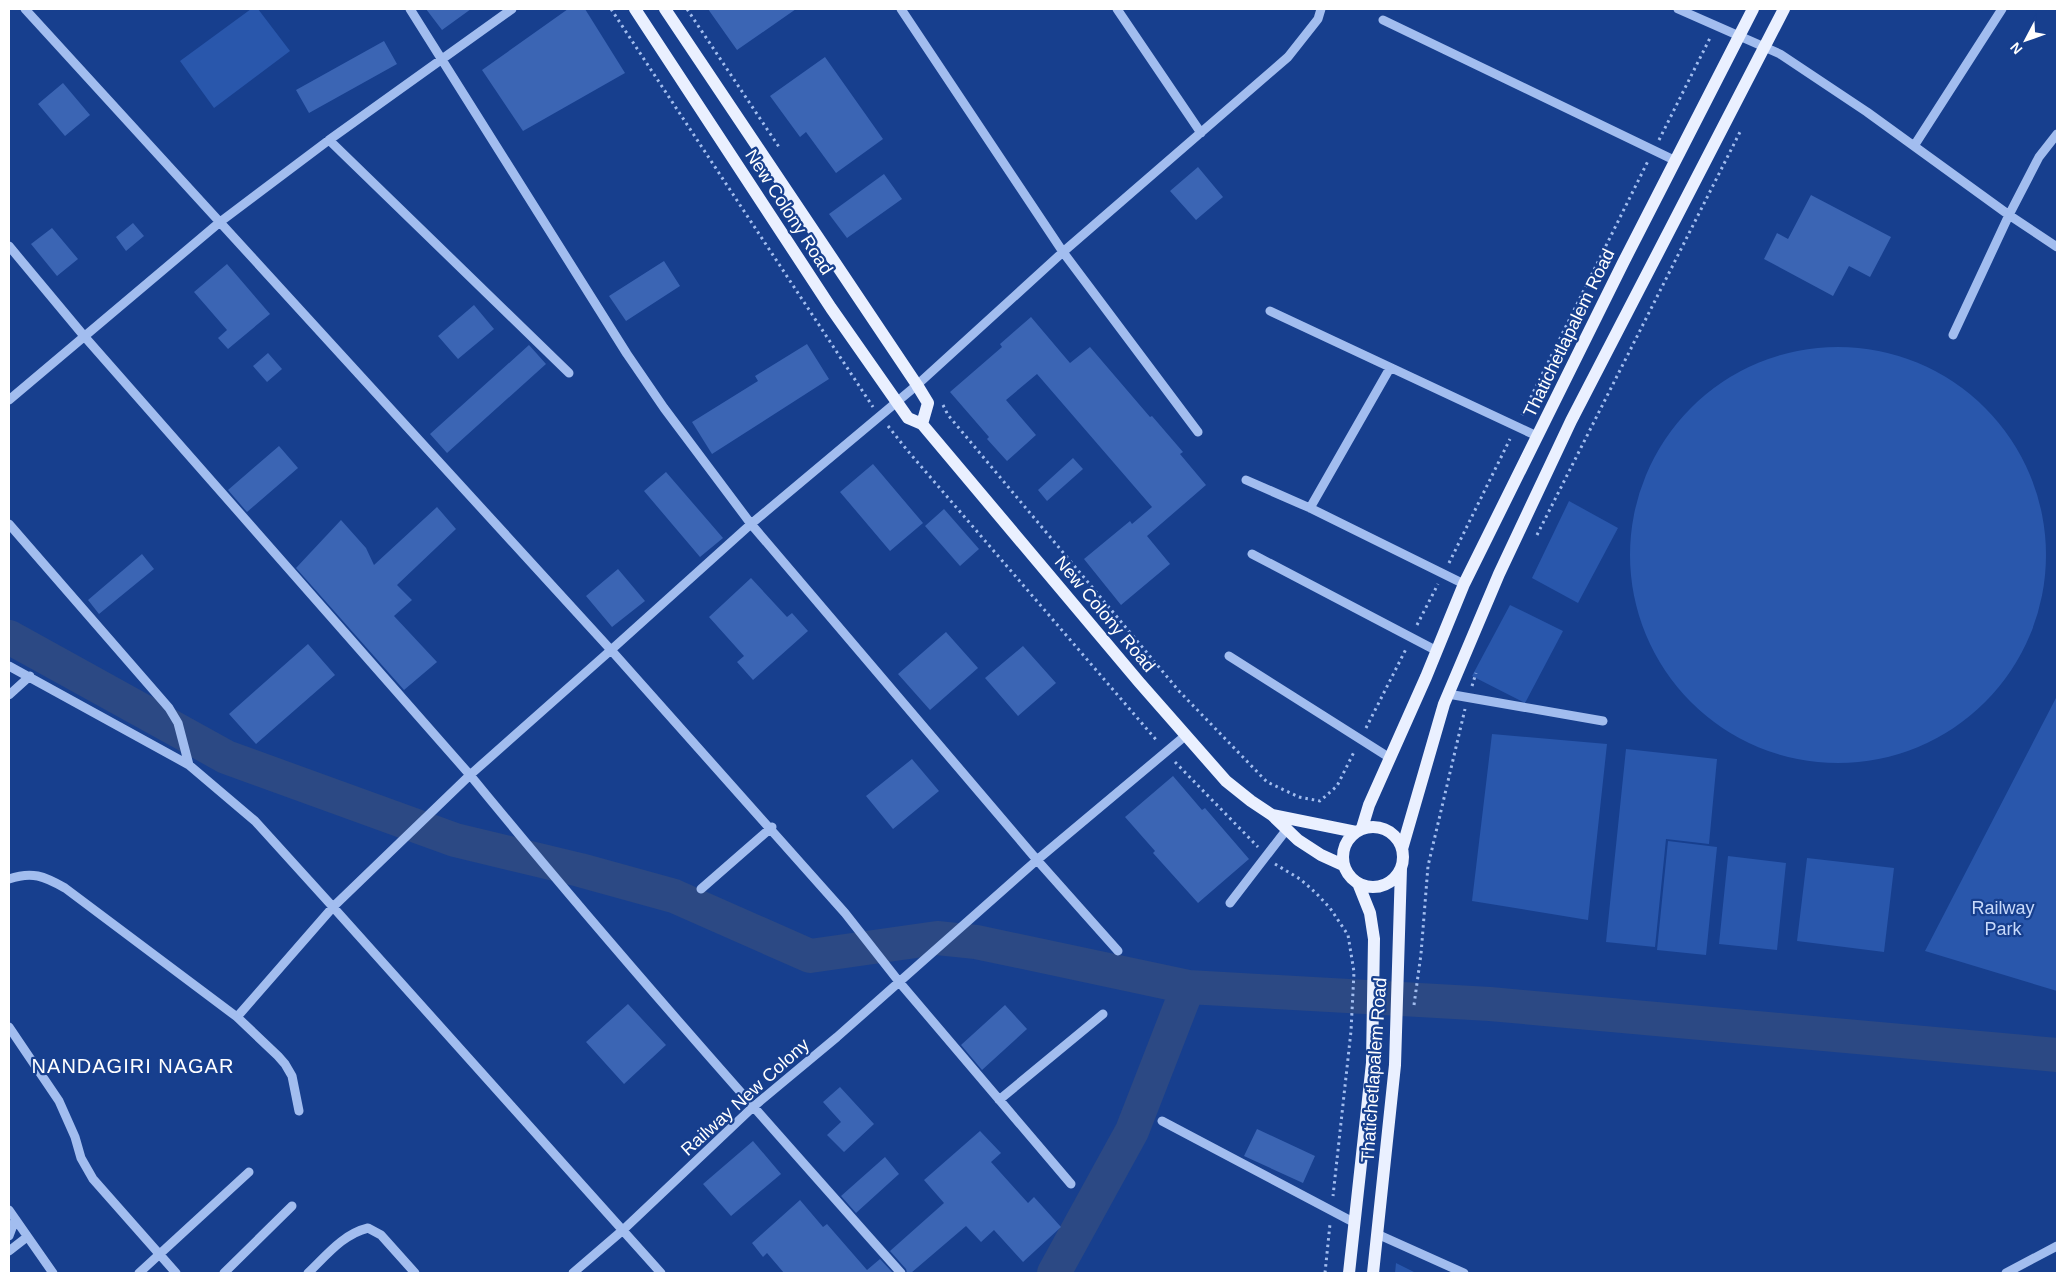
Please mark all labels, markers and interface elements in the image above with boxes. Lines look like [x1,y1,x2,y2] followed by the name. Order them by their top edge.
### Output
[2001,15,2051,65] north arrow
[2007,39,2026,58] text: N
[741,146,837,278] street label: New Colony Road
[1519,245,1619,421] street label: Thatichetlapalem Road
[1051,552,1159,676] street label: New Colony Road
[1971,898,2035,939] park label: Railway Park
[1358,977,1390,1163] street label: Thatichetlapalem Road
[677,1034,813,1160] street label: Railway New Colony
[32,1055,234,1077] district label: NANDAGIRI NAGAR

